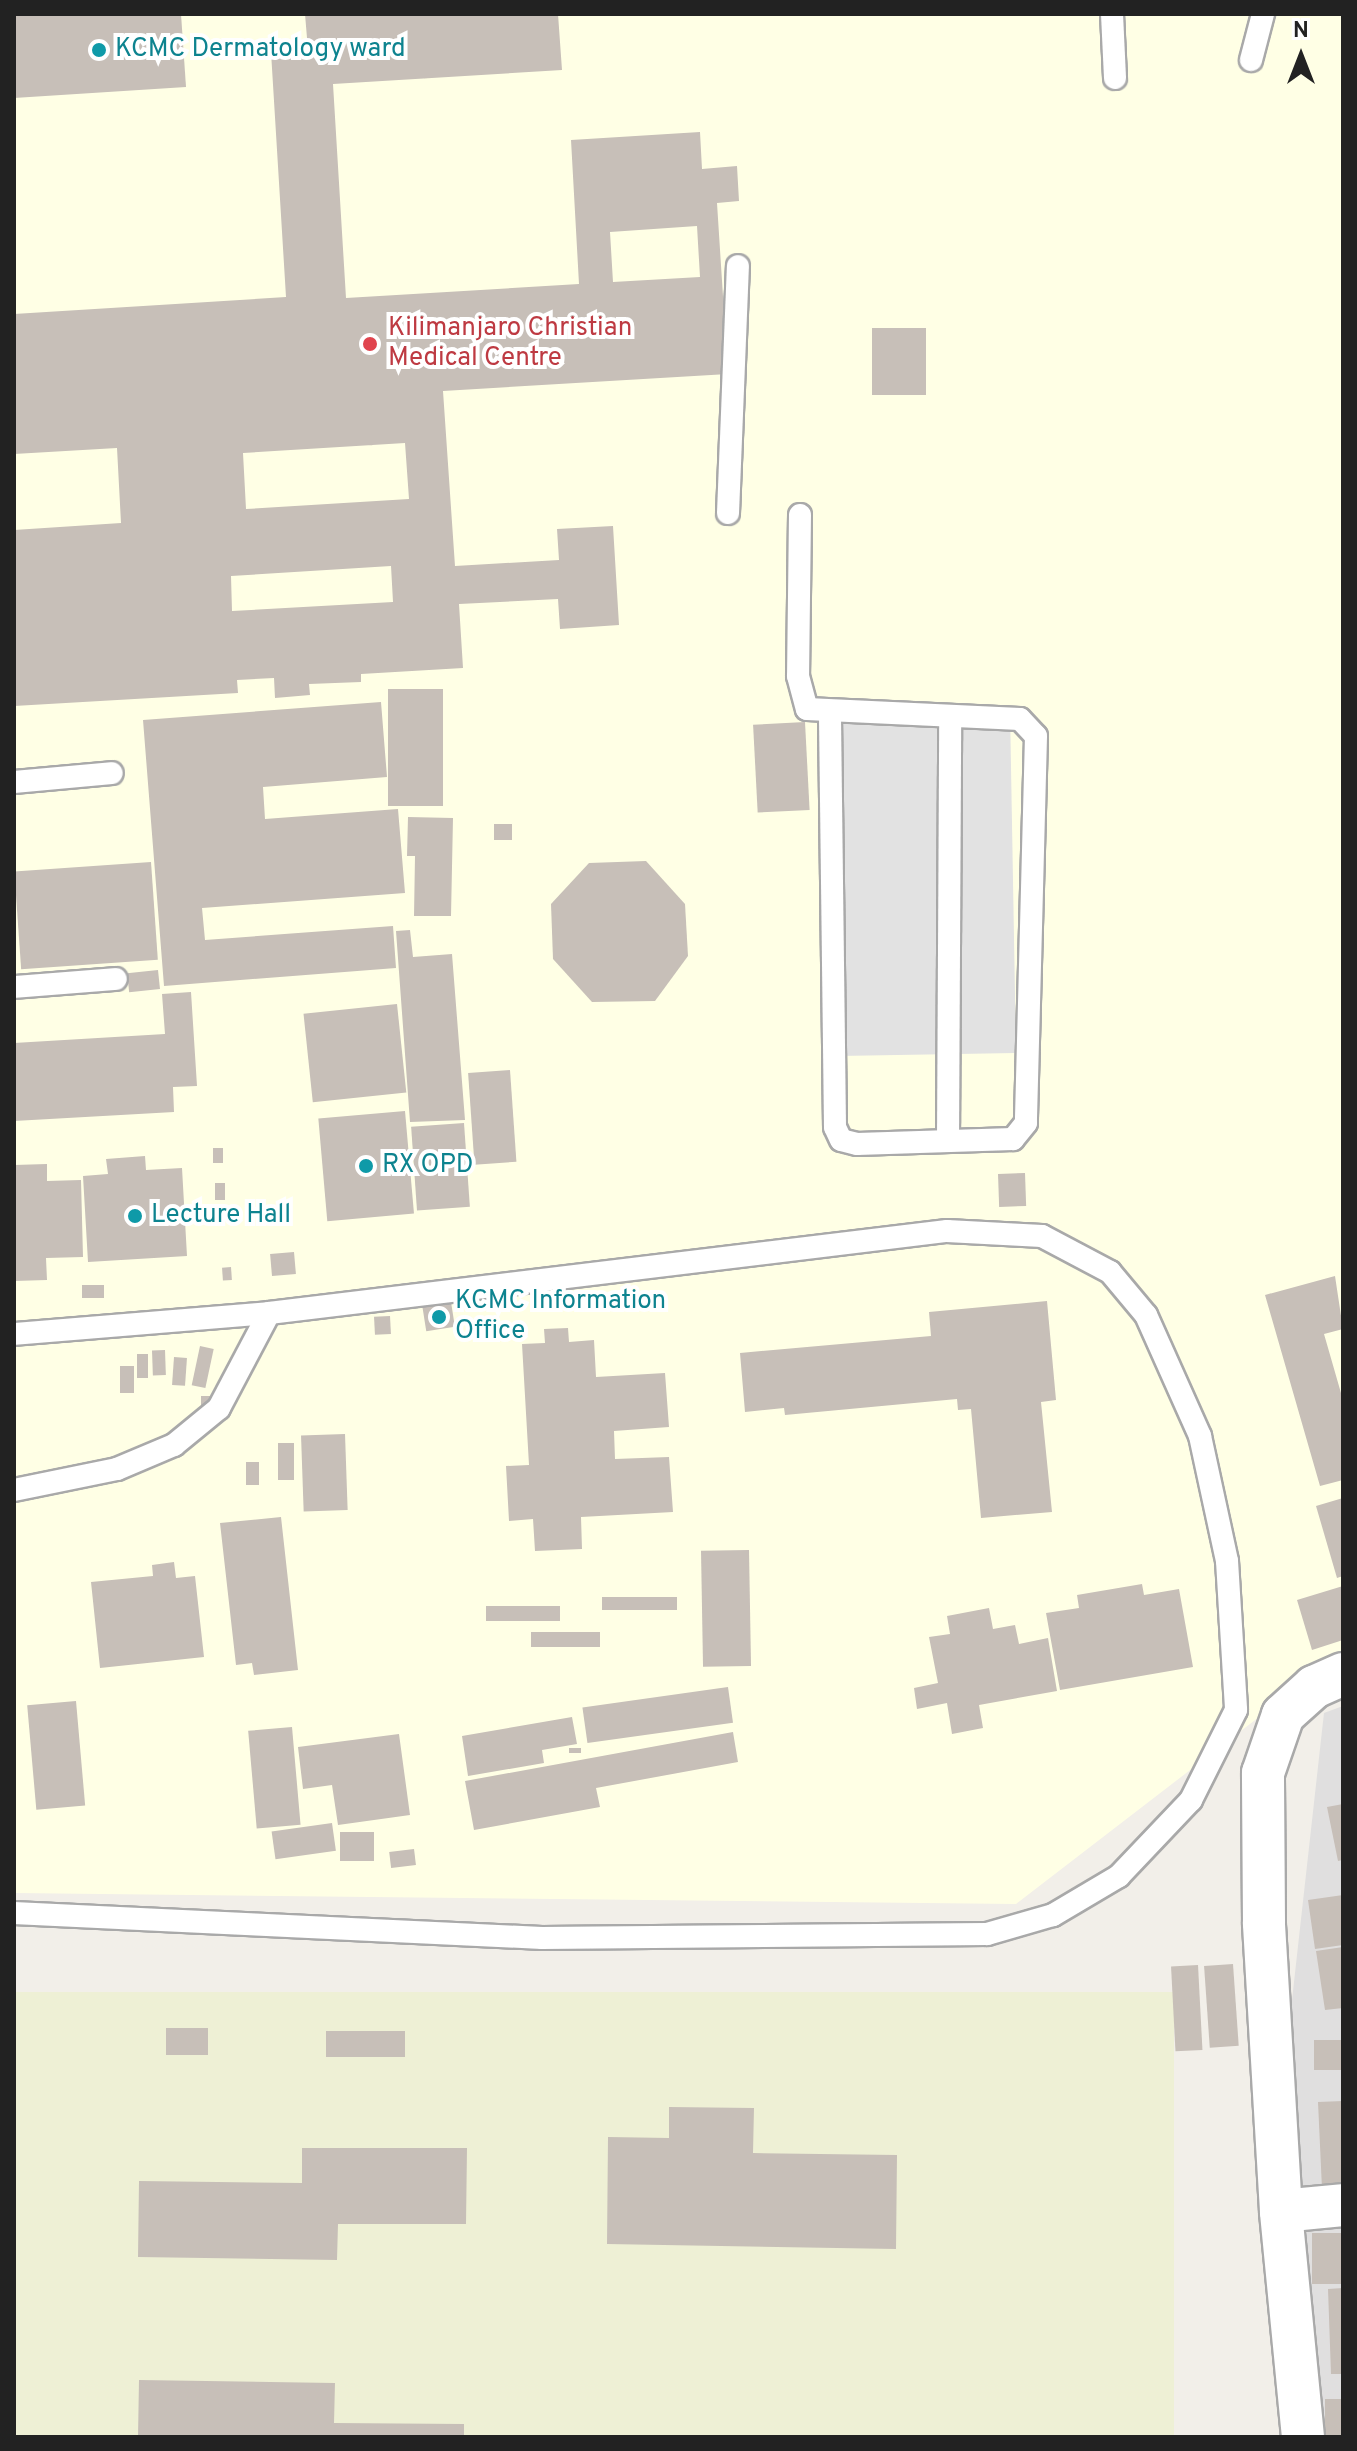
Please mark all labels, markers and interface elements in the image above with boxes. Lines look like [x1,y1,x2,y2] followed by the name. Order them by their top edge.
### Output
[1261,16,1341,96] north arrow
[1293,18,1309,45] text: N
[115,34,406,66] place label: KCMC Dermatology ward
[90,41,108,59] marker: KCMC Dermatology ward
[388,313,632,374] place label: Kilimanjaro Christian Medical Centre
[359,333,381,355] marker: Kilimanjaro Christian Medical Centre
[382,1150,474,1182] place label: RX OPD
[357,1157,375,1175] marker: RX OPD
[151,1200,291,1232] place label: Lecture Hall
[126,1207,144,1225] marker: Lecture Hall
[455,1286,666,1348] place label: KCMC Information Office
[430,1308,448,1326] marker: KCMC Information Office

